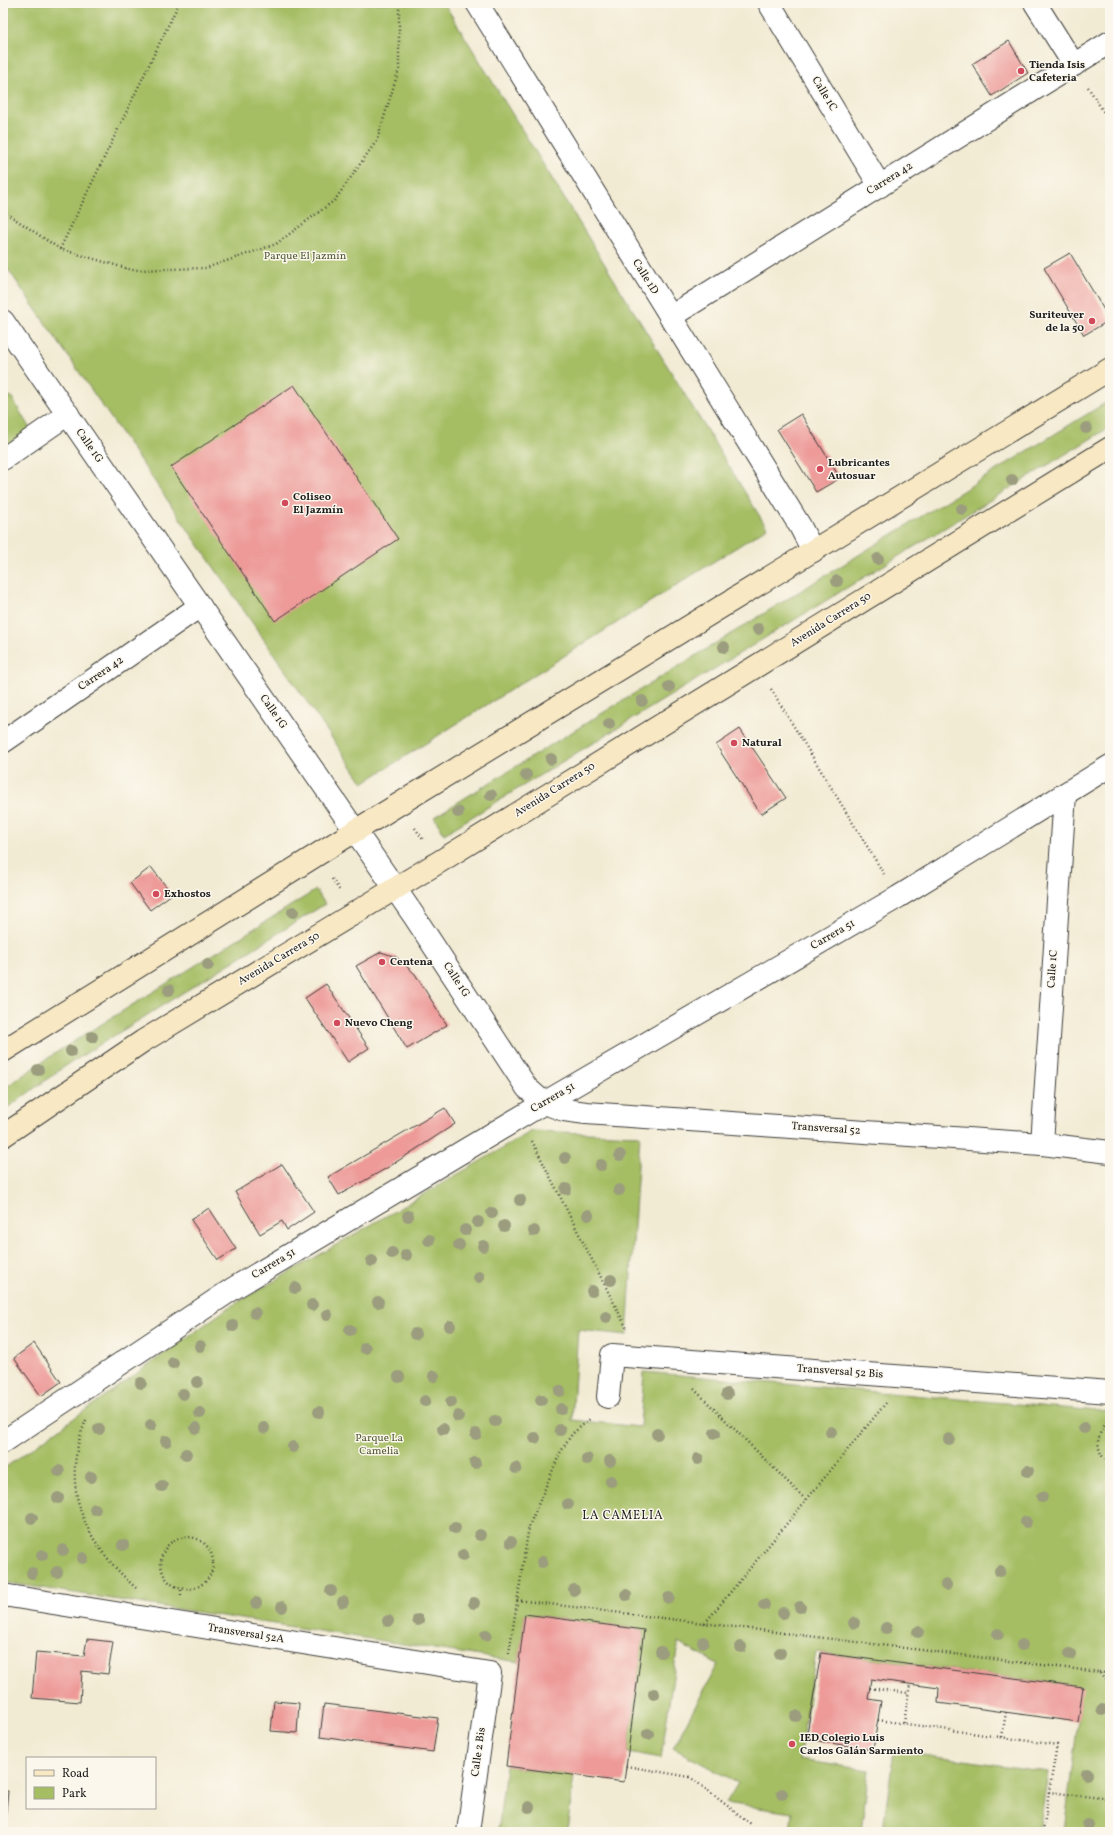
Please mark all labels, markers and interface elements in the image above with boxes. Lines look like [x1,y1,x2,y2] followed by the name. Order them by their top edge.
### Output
[1029,58,1085,86] place label: Tienda Isis Cafeteria
[1016,66,1026,76] marker: Tienda Isis Cafeteria
[808,74,840,114] street label: Calle 1C
[864,159,916,199] street label: Carrera 42
[264,249,347,264] park label: Parque El Jazmín
[628,257,662,297] street label: Calle 1D
[1029,308,1085,336] place label: Suriteuver de la 50
[1087,316,1097,326] marker: Suriteuver de la 50
[72,426,106,466] street label: Calle 1G
[828,456,890,484] place label: Lubricantes Autosuar
[815,464,825,474] marker: Lubricantes Autosuar
[293,490,343,518] place label: Coliseo El Jazmín
[280,498,290,508] marker: Coliseo El Jazmín
[788,589,875,651] street label: Avenida Carrera 50
[75,653,127,695] street label: Carrera 42
[256,692,290,732] street label: Calle 1G
[742,736,782,751] place label: Natural
[729,738,739,748] marker: Natural
[512,759,599,821] street label: Avenida Carrera 50
[164,887,211,902] place label: Exhostos
[151,889,161,899] marker: Exhostos
[808,916,858,954] street label: Carrera 51
[235,928,323,989] street label: Avenida Carrera 50
[1044,949,1062,989] street label: Calle 1C
[390,955,433,970] place label: Centena
[377,957,387,967] marker: Centena
[439,960,473,1000] street label: Calle 1G
[345,1016,413,1031] place label: Nuevo Cheng
[332,1018,342,1028] marker: Nuevo Cheng
[528,1079,578,1117] street label: Carrera 51
[791,1119,861,1139] street label: Transversal 52
[249,1245,299,1283] street label: Carrera 51
[796,1361,884,1383] street label: Transversal 52 Bis
[355,1431,403,1459] park label: Parque La Camelia
[582,1508,664,1524] district label: LA CAMELIA
[207,1621,286,1647] street label: Transversal 52A
[468,1726,490,1778] street label: Calle 2 Bis
[800,1731,924,1759] place label: IED Colegio Luis Carlos Galán Sarmiento
[787,1739,797,1749] marker: IED Colegio Luis Carlos Galán Sarmiento
[26,1757,156,1809] legend
[62,1766,89,1782] text: Road
[62,1786,87,1802] text: Park

